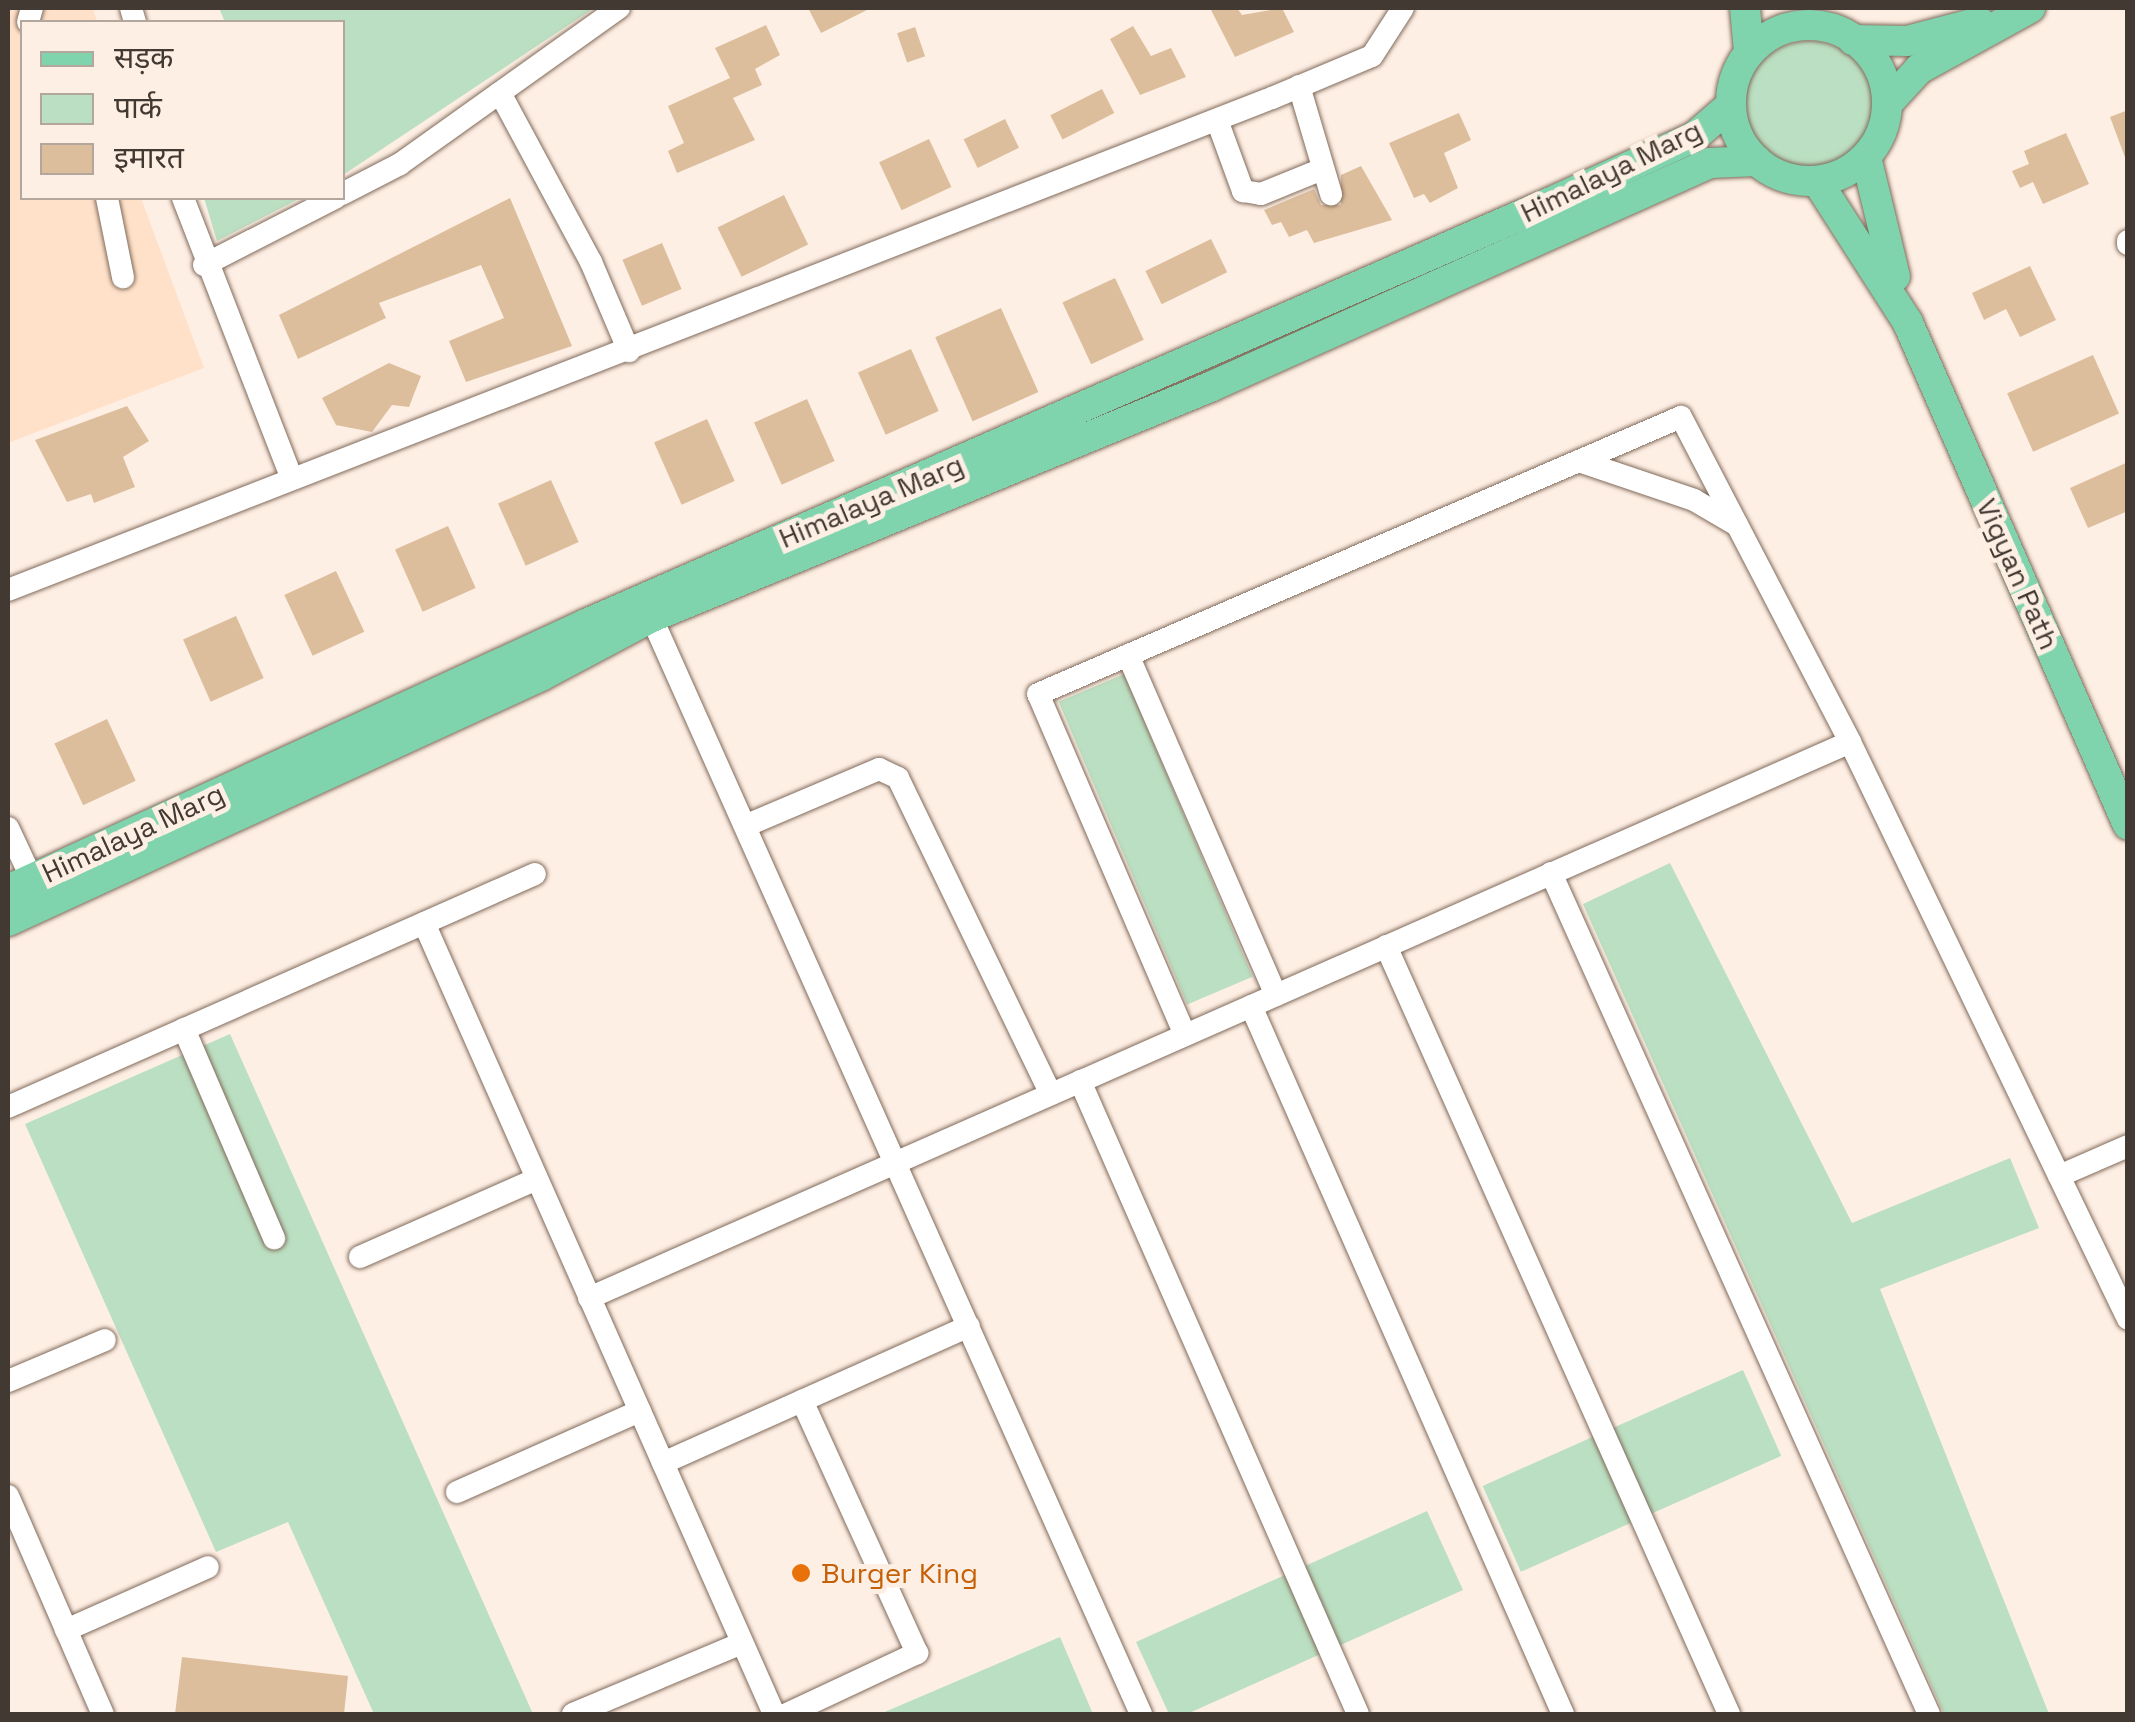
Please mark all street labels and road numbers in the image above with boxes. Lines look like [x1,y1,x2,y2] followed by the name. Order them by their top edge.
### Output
[1515,113,1707,229] street label: Himalaya Marg
[774,447,968,555] street label: Himalaya Marg
[1970,493,2066,655] street label: Vigyan Path
[37,776,229,890] street label: Himalaya Marg

